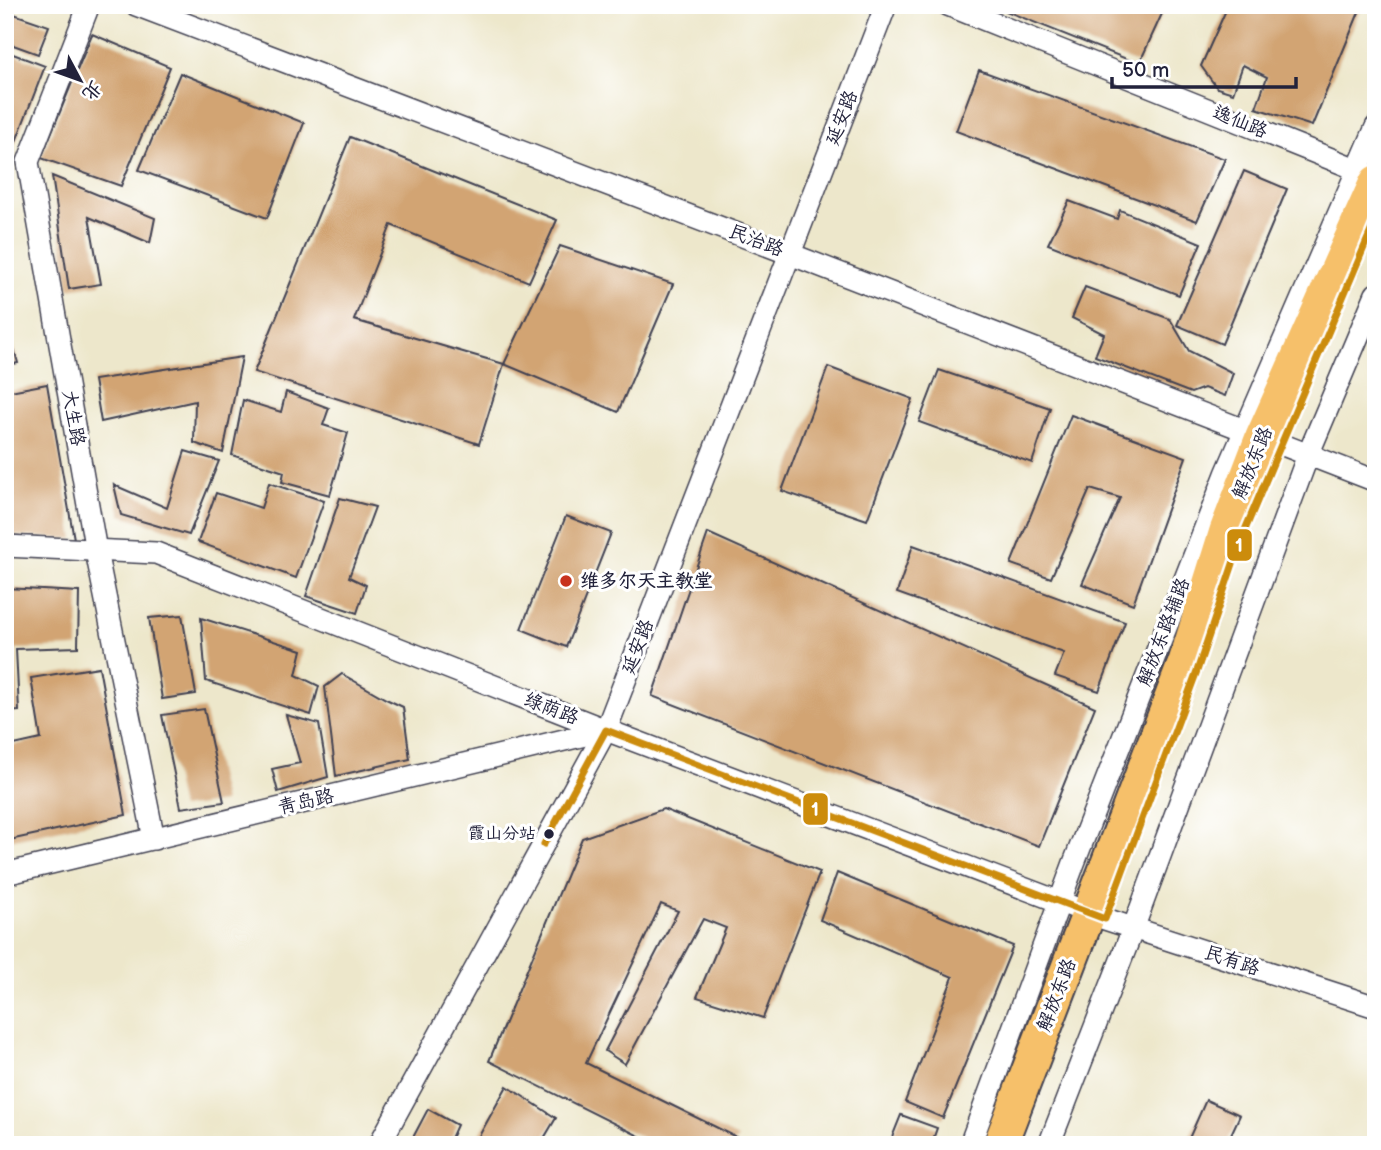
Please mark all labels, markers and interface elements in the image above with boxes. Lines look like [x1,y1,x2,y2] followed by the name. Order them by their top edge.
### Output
[46,46,116,116] north arrow
[1112,46,1295,90] scale bar
[1122,58,1169,83] text: 50 m
[77,75,107,105] text: 北
[821,87,863,149] street label: 延安路
[1209,101,1271,143] street label: 逸仙路
[725,220,787,262] street label: 民治路
[57,388,89,448] street label: 大生路
[1228,423,1278,503] street label: 解放东路
[1226,528,1253,562] line badge: 1
[1235,535,1243,558] text: 1
[580,570,713,593] place label: 维多尔天主教堂
[558,573,574,589] marker: 维多尔天主教堂
[1133,575,1195,689] street label: 解放东路辅路
[617,616,659,678] street label: 延安路
[520,688,582,730] street label: 绿荫路
[276,784,336,820] street label: 青岛路
[802,792,829,826] line badge: 1
[811,799,819,822] text: 1
[468,824,536,844] place label: 霞山分站
[542,827,556,841] marker: 霞山分站
[1201,941,1263,981] street label: 民有路
[1033,955,1081,1035] street label: 解放东路

